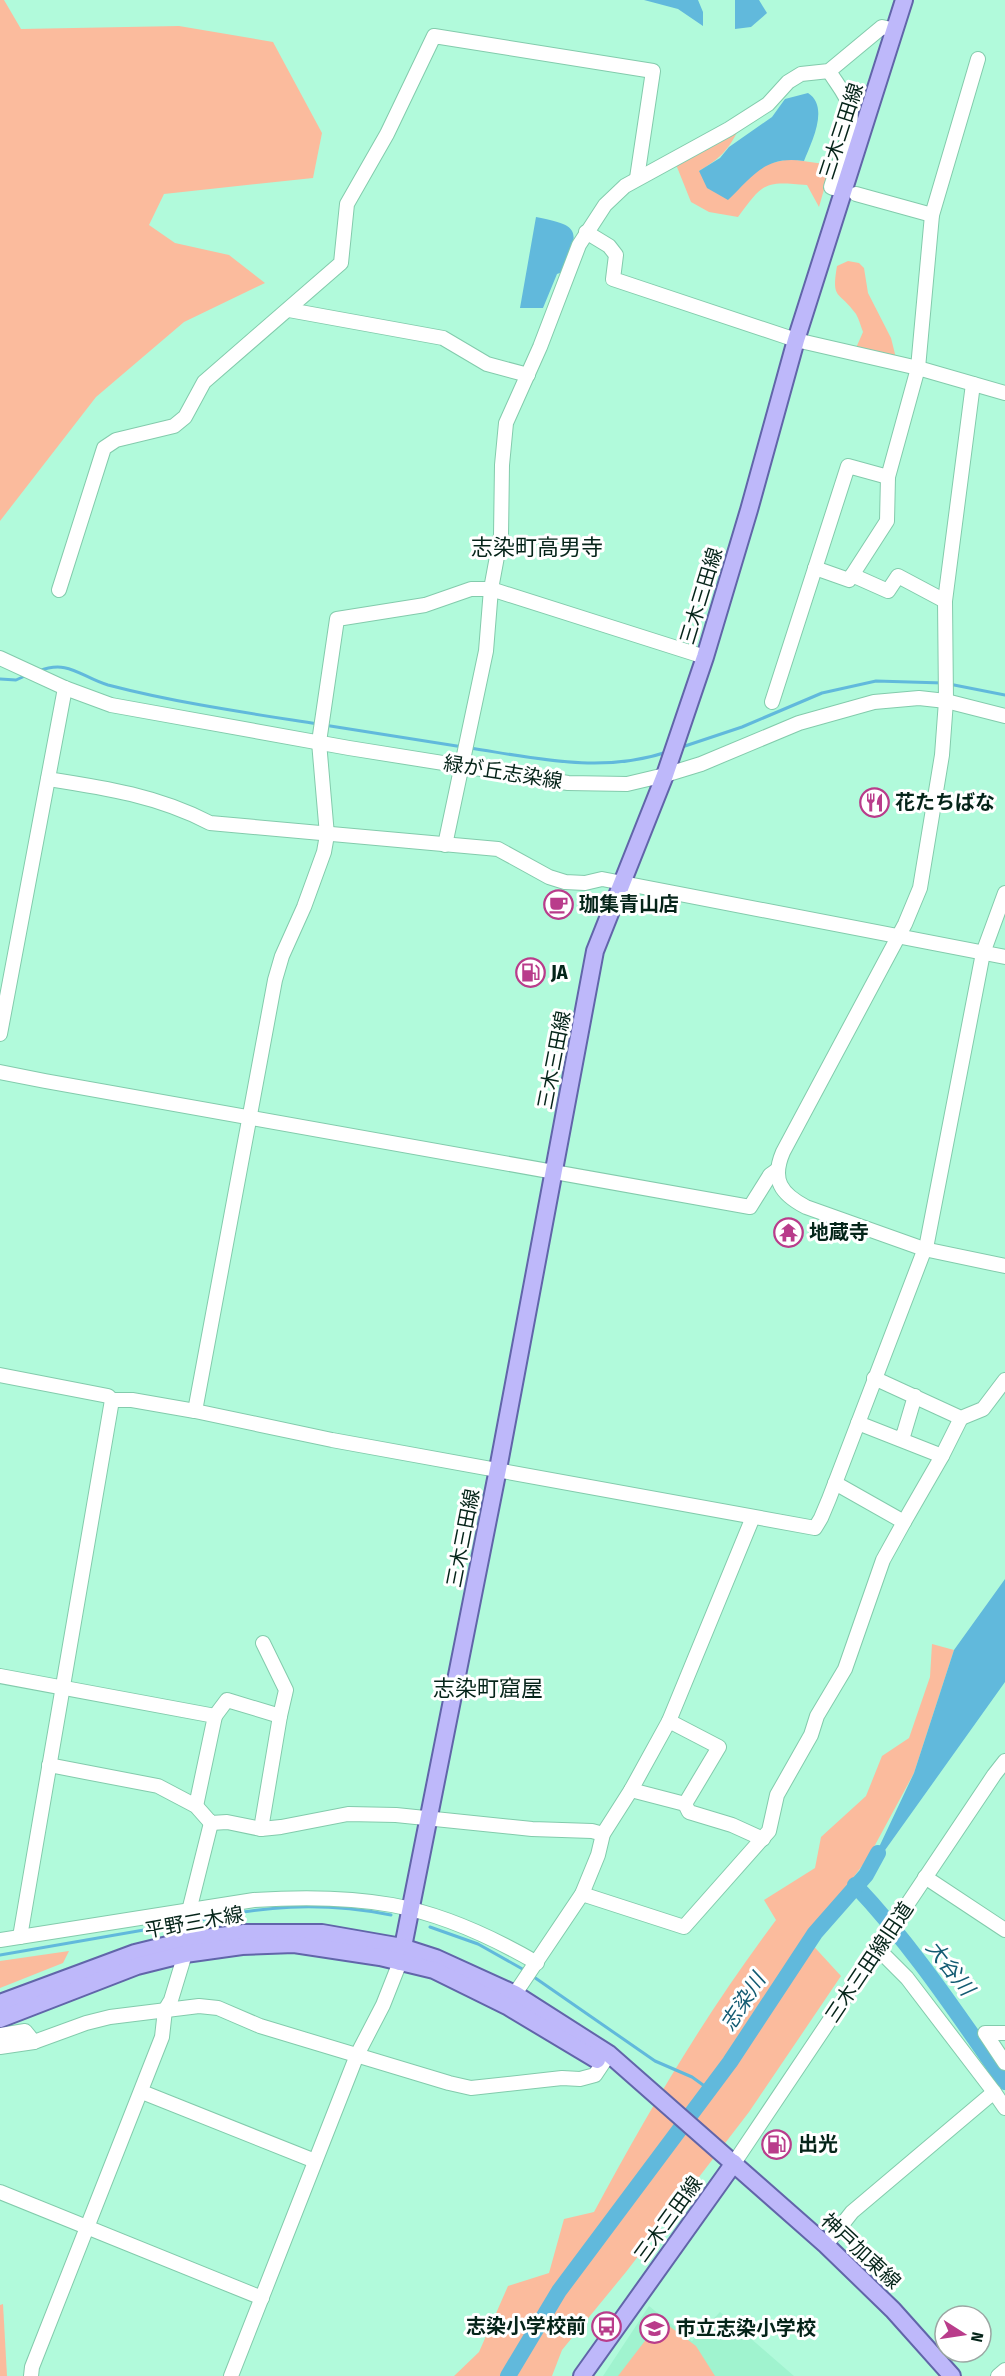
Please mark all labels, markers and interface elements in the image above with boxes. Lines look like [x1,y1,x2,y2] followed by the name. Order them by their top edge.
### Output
[814,80,868,182] street label: 三木三田線
[471,534,603,561] district label: 志染町高男寺
[675,545,727,647] street label: 三木三田線
[442,751,564,793] street label: 緑が丘志染線
[858,786,890,818] restaurant icon: 花たちばな
[895,790,995,814] place label: 花たちばな
[542,888,574,920] cafe icon: 珈集青山店
[579,892,679,916] place label: 珈集青山店
[514,956,546,988] fuel station icon: JA
[550,960,569,984] place label: JA
[533,1009,575,1111] street label: 三木三田線
[772,1216,804,1248] temple icon: 地蔵寺
[809,1220,869,1244] place label: 地蔵寺
[442,1487,484,1589] street label: 三木三田線
[433,1675,543,1702] district label: 志染町窟屋
[820,1897,918,2027] street label: 三木三田線旧道
[143,1901,245,1943] street label: 平野三木線
[920,1935,981,2002] water label: 大谷川
[715,1967,772,2035] water label: 志染川
[761,2128,793,2160] fuel station icon: 出光
[798,2132,838,2156] place label: 出光
[629,2171,707,2267] street label: 三木三田線
[816,2208,906,2294] street label: 神戸加東線
[933,2304,993,2364] north arrow
[591,2310,623,2342] bus stop icon: 志染小学校前
[639,2312,671,2344] school or university icon: 市立志染小学校
[466,2314,586,2338] place label: 志染小学校前
[676,2316,816,2340] place label: 市立志染小学校
[967,2330,987,2344] text: N

